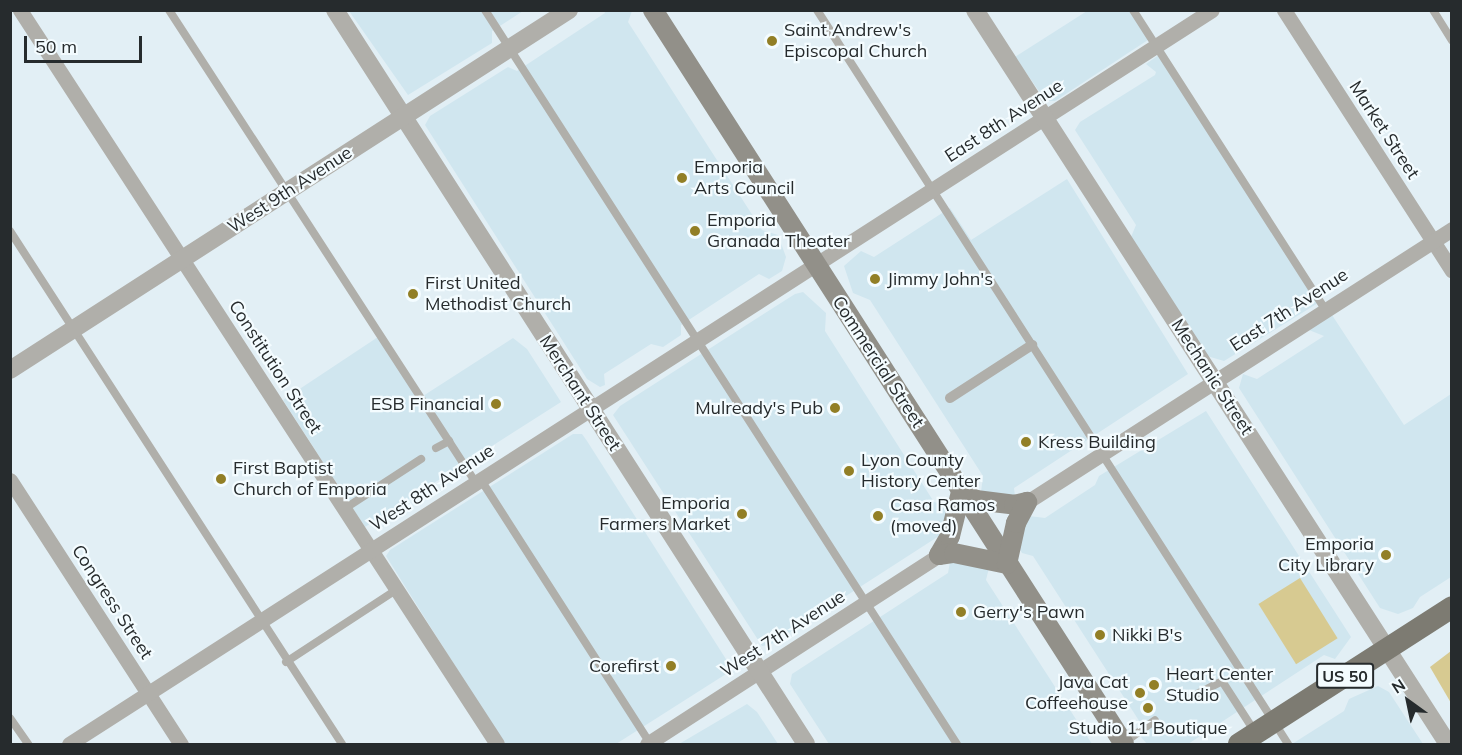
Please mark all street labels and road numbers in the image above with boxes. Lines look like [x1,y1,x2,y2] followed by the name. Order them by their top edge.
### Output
[941,75,1067,167] street label: East 8th Avenue
[1344,77,1424,183] street label: Market Street
[224,142,356,238] street label: West 9th Avenue
[1226,264,1352,356] street label: East 7th Avenue
[827,292,929,432] street label: Commercial Street
[224,296,326,438] street label: Constitution Street
[1167,315,1257,439] street label: Mechanic Street
[535,331,625,455] street label: Merchant Street
[366,440,498,536] street label: West 8th Avenue
[67,541,157,663] street label: Congress Street
[717,586,849,682] street label: West 7th Avenue
[1315,663,1375,689] road number: US 50

